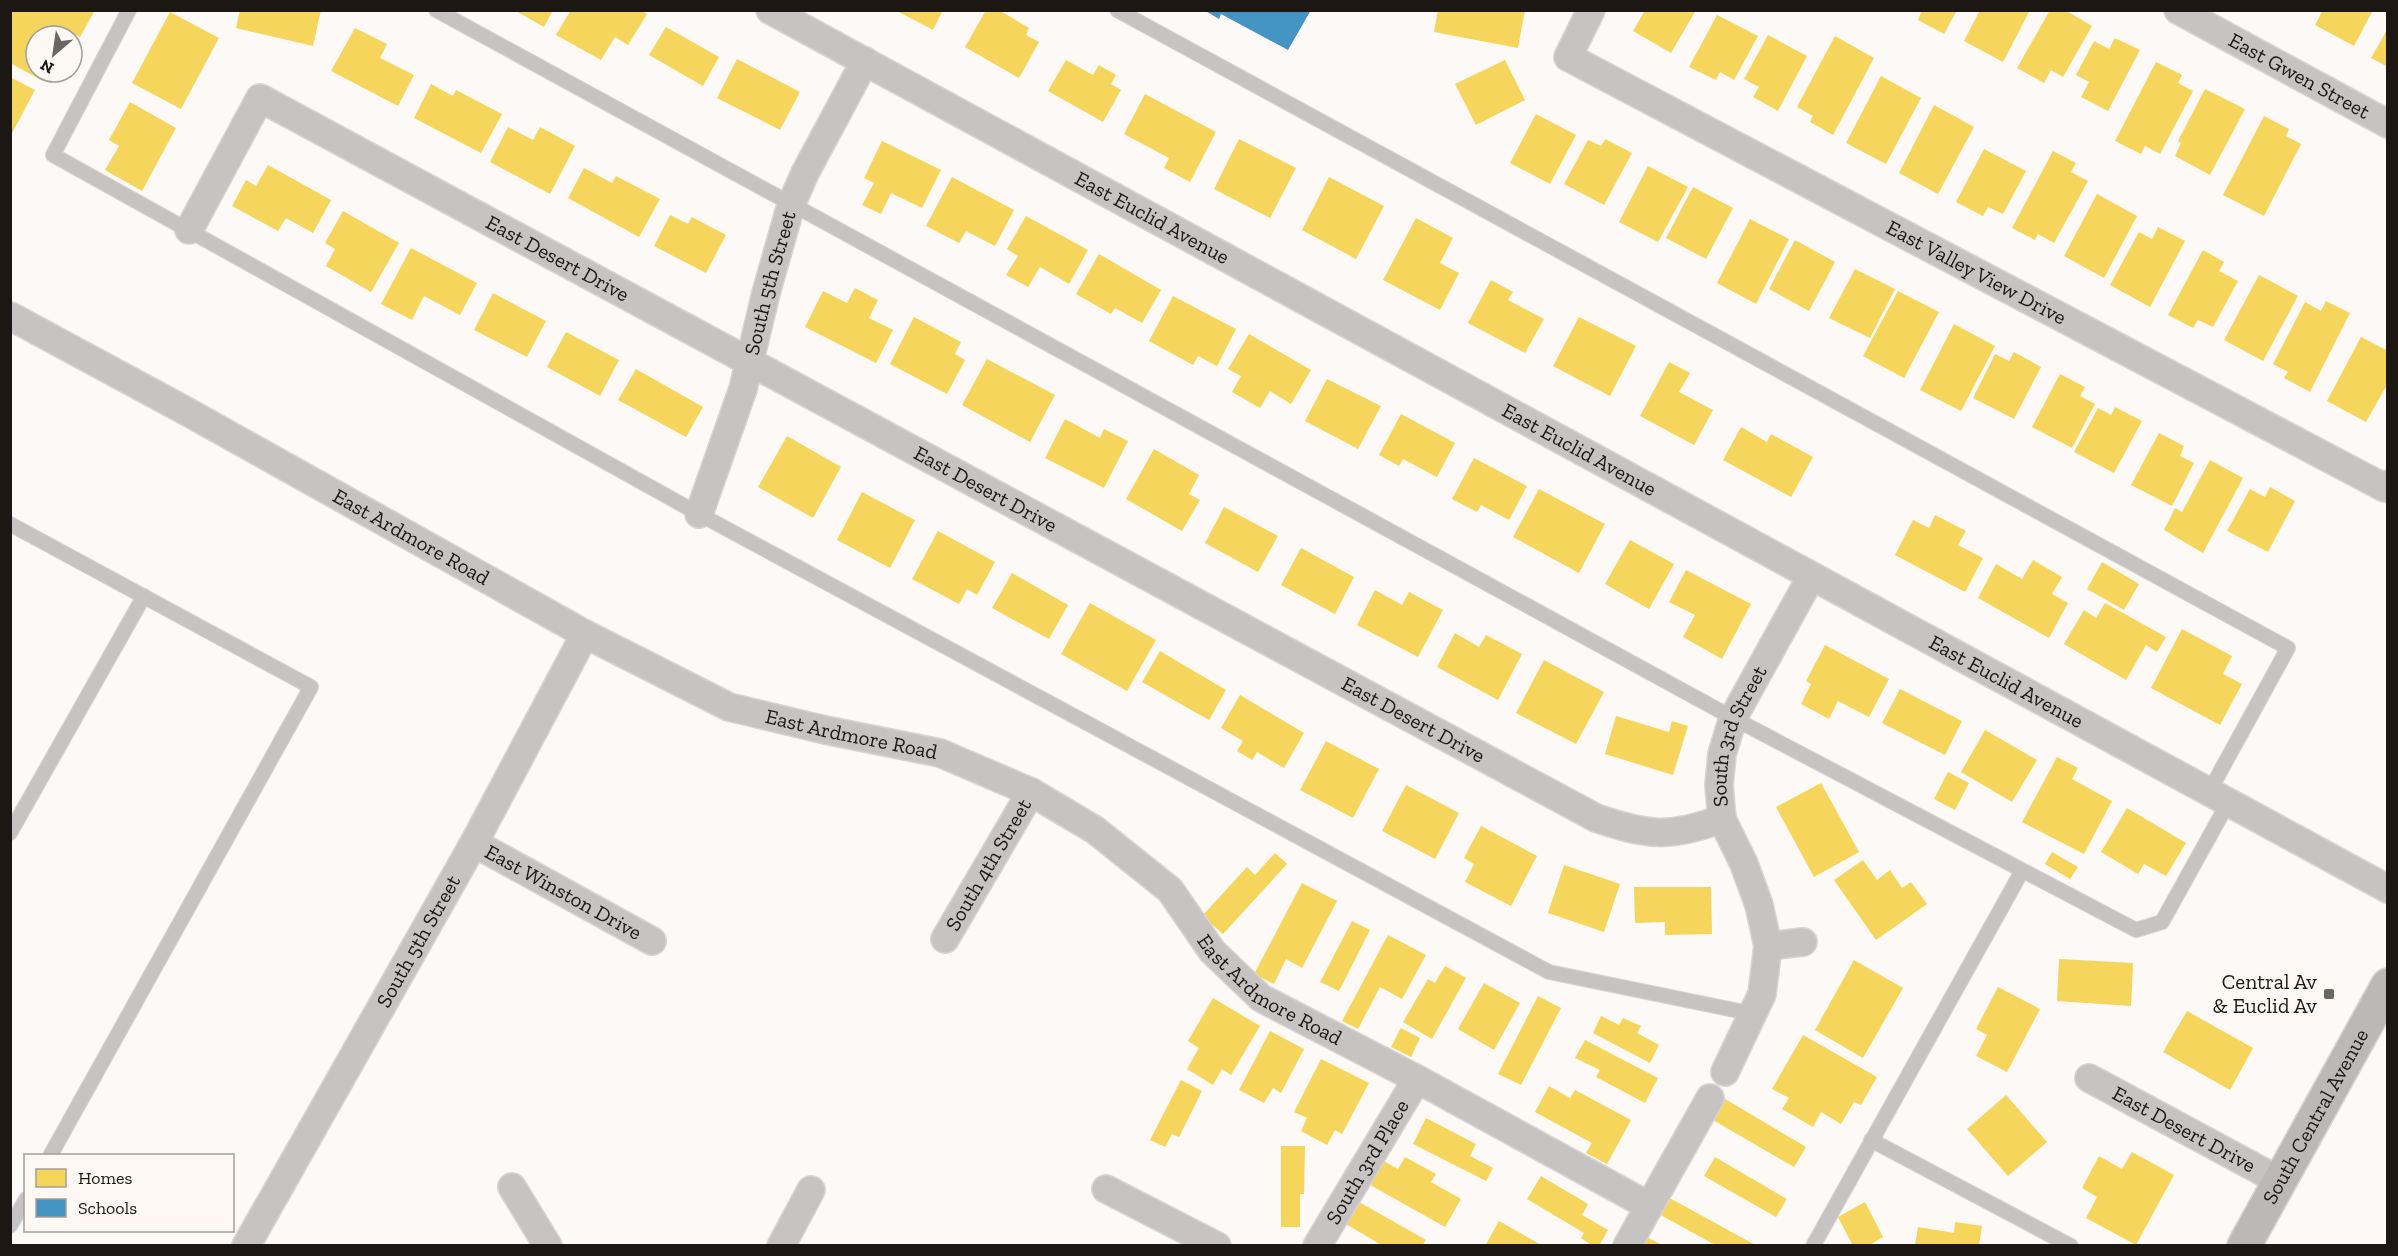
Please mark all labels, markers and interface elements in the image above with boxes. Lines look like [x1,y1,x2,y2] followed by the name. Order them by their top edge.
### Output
[24,24,84,84] north arrow
[2225,27,2375,124] street label: East Gwen Street
[37,55,57,78] text: N
[1071,165,1234,269] street label: East Euclid Avenue
[739,208,801,357] street label: South 5th Street
[482,209,634,307] street label: East Desert Drive
[1882,214,2071,330] street label: East Valley View Drive
[1498,397,1661,501] street label: East Euclid Avenue
[910,440,1062,537] street label: East Desert Drive
[329,483,494,590] street label: East Ardmore Road
[1925,629,2088,733] street label: East Euclid Avenue
[1706,661,1772,808] street label: South 3rd Street
[1338,670,1490,768] street label: East Desert Drive
[763,703,940,764] street label: East Ardmore Road
[940,794,1036,935] street label: South 4th Street
[481,839,646,945] street label: East Winston Drive
[371,870,465,1012] street label: South 5th Street
[1192,929,1347,1050] street label: East Ardmore Road
[2213,969,2317,1018] place label: Central Av & Euclid Av
[2322,987,2336,1001] marker: Central Av & Euclid Av
[2257,1024,2374,1208] street label: South Central Avenue
[2108,1080,2260,1178] street label: East Desert Drive
[1320,1095,1414,1228] street label: South 3rd Place
[24,1154,234,1232] legend
[78,1167,132,1189] text: Homes
[78,1197,137,1219] text: Schools

